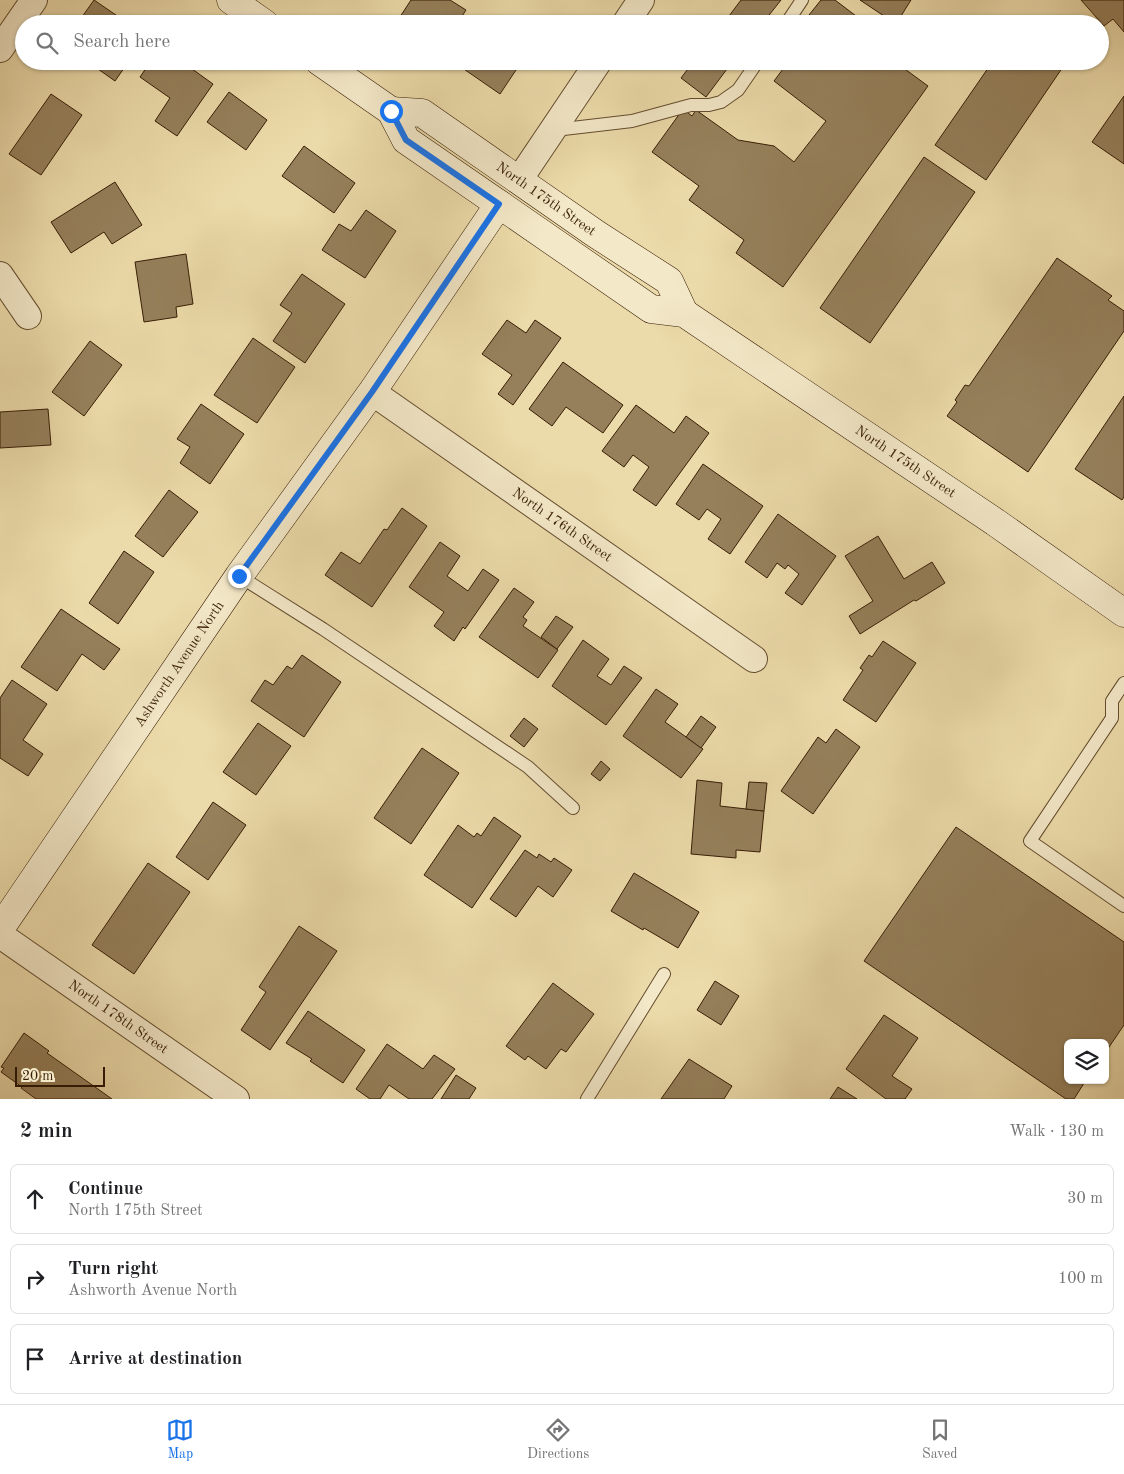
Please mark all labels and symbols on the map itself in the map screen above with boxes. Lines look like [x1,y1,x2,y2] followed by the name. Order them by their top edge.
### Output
[380,100,403,123] route start
[494,160,598,239] street label: North 175th Street
[853,423,958,501] street label: North 175th Street
[510,485,615,564] street label: North 176th Street
[228,565,251,588] route end
[132,598,227,729] street label: Ashworth Avenue North
[66,978,171,1057] street label: North 178th Street
[15,1064,105,1087] scale bar

